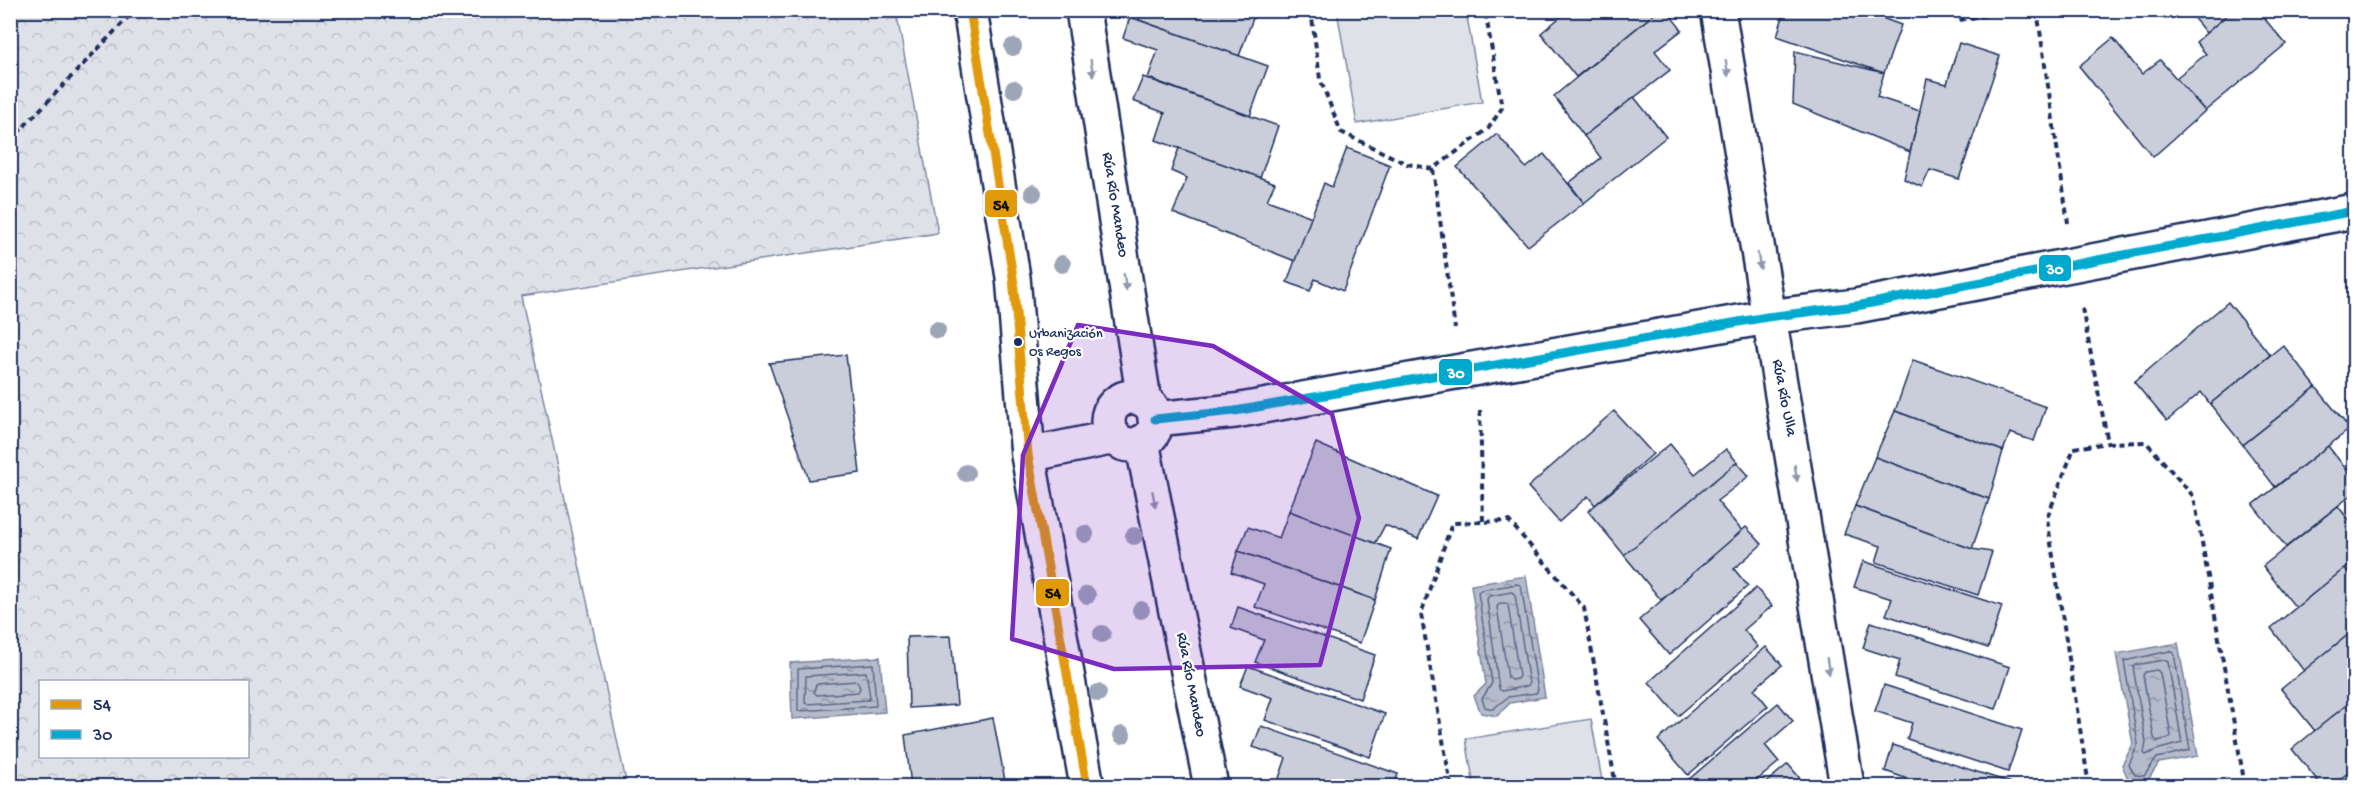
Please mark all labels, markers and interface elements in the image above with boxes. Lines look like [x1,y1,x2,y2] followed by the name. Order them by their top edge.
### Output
[1088,59,1097,78] one-way arrow
[1723,59,1732,78] one-way arrow
[1096,151,1132,259] street label: Rúa Río Mandeo
[984,189,1018,218] line badge: 54
[993,198,1009,217] text: 54
[1754,251,1763,270] one-way arrow
[2038,254,2072,282] line badge: 30
[2045,262,2064,281] text: 30
[1121,272,1130,291] one-way arrow
[1029,326,1103,361] place label: Urbanización Os Regos
[1012,336,1024,348] marker: Urbanización Os Regos
[1438,358,1473,386] line badge: 30
[1766,358,1800,439] street label: Rúa Río Ulla
[1446,366,1465,385] text: 30
[1792,464,1801,483] one-way arrow
[1150,490,1159,509] one-way arrow
[1035,578,1070,607] line badge: 54
[1045,586,1061,605] text: 54
[1171,631,1209,739] street label: Rúa Río Mandeo
[1823,656,1832,675] one-way arrow
[39,680,249,758] legend
[93,696,111,717] text: 54
[92,726,113,747] text: 30

